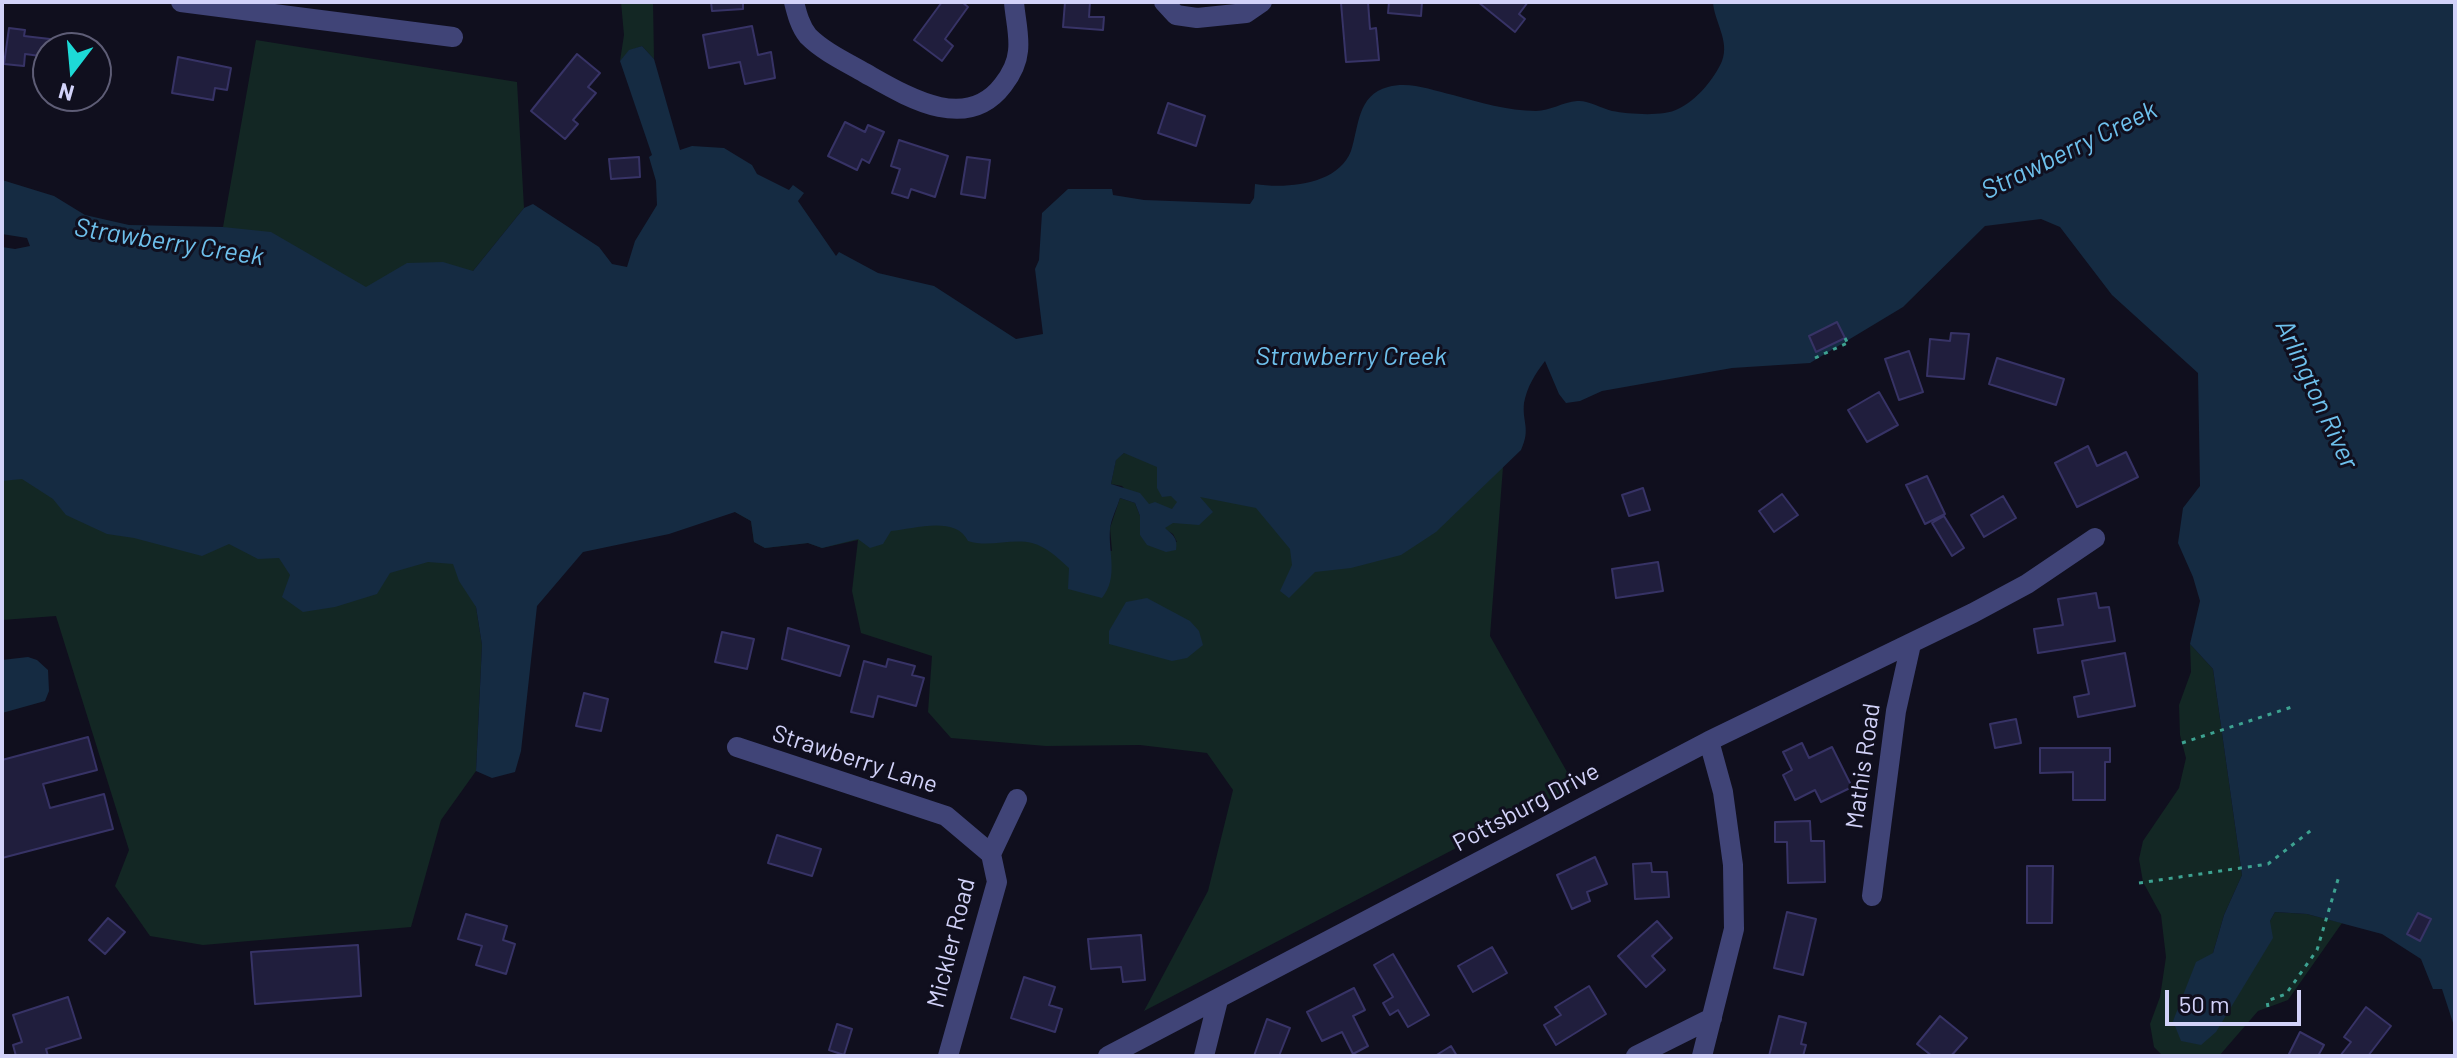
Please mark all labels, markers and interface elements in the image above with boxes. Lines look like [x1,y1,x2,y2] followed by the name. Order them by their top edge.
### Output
[32,32,112,112] north arrow
[55,79,77,108] text: N
[1976,94,2162,206] water label: Strawberry Creek
[72,212,266,272] water label: Strawberry Creek
[2269,314,2365,474] water label: Arlington River
[1255,340,1447,372] water label: Strawberry Creek
[1840,701,1886,831] street label: Mathis Road
[769,719,941,799] street label: Strawberry Lane
[1448,756,1604,858] street label: Pottsburg Drive
[921,875,981,1011] street label: Mickler Road
[2169,974,2305,1024] scale bar
[2179,989,2230,1018] text: 50 m

